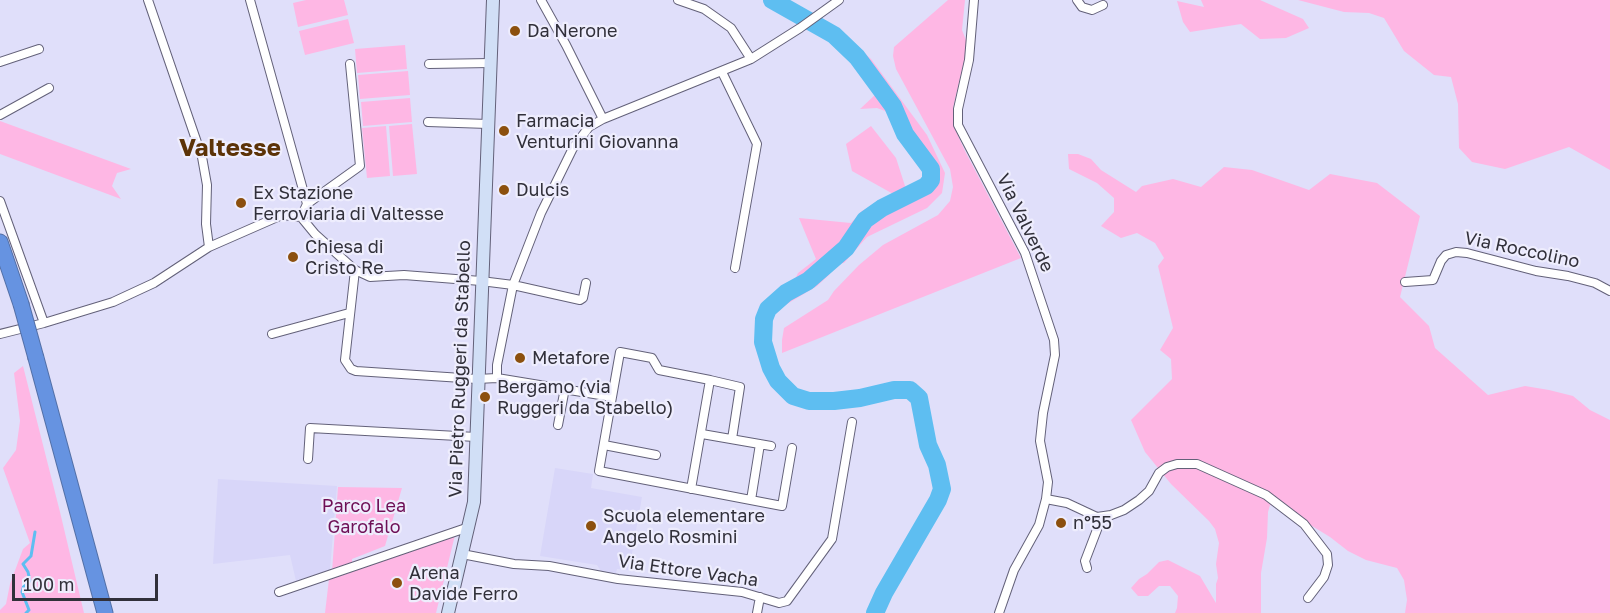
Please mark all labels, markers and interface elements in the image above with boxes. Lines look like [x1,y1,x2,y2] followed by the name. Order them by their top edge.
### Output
[527,20,618,42] place label: Da Nerone
[508,24,522,38] marker: Da Nerone
[516,110,679,152] place label: Farmacia Venturini Giovanna
[497,124,511,138] marker: Farmacia Venturini Giovanna
[179,134,281,162] district label: Valtesse
[992,170,1058,276] street label: Via Valverde
[516,179,569,201] place label: Dulcis
[253,182,444,224] place label: Ex Stazione Ferroviaria di Valtesse
[497,183,511,197] marker: Dulcis
[234,196,248,210] marker: Ex Stazione Ferroviaria di Valtesse
[1462,227,1582,273] street label: Via Roccolino
[305,236,384,278] place label: Chiesa di Cristo Re
[445,240,475,498] street label: Via Pietro Ruggeri da Stabello
[286,250,300,264] marker: Chiesa di Cristo Re
[532,347,610,369] place label: Metafore
[513,351,527,365] marker: Metafore
[497,376,673,418] place label: Bergamo (via Ruggeri da Stabello)
[478,390,492,404] marker: Bergamo (via Ruggeri da Stabello)
[322,495,406,538] park label: Parco Lea Garofalo
[603,505,765,548] place label: Scuola elementare Angelo Rosmini
[1073,512,1112,534] place label: n°55
[1054,516,1068,530] marker: n°55
[584,519,598,533] marker: Scuola elementare Angelo Rosmini
[616,550,760,592] street label: Via Ettore Vacha
[15,562,160,600] scale bar
[409,562,518,604] place label: Arena Davide Ferro
[23,573,74,595] text: 100 m
[390,576,404,590] marker: Arena Davide Ferro

